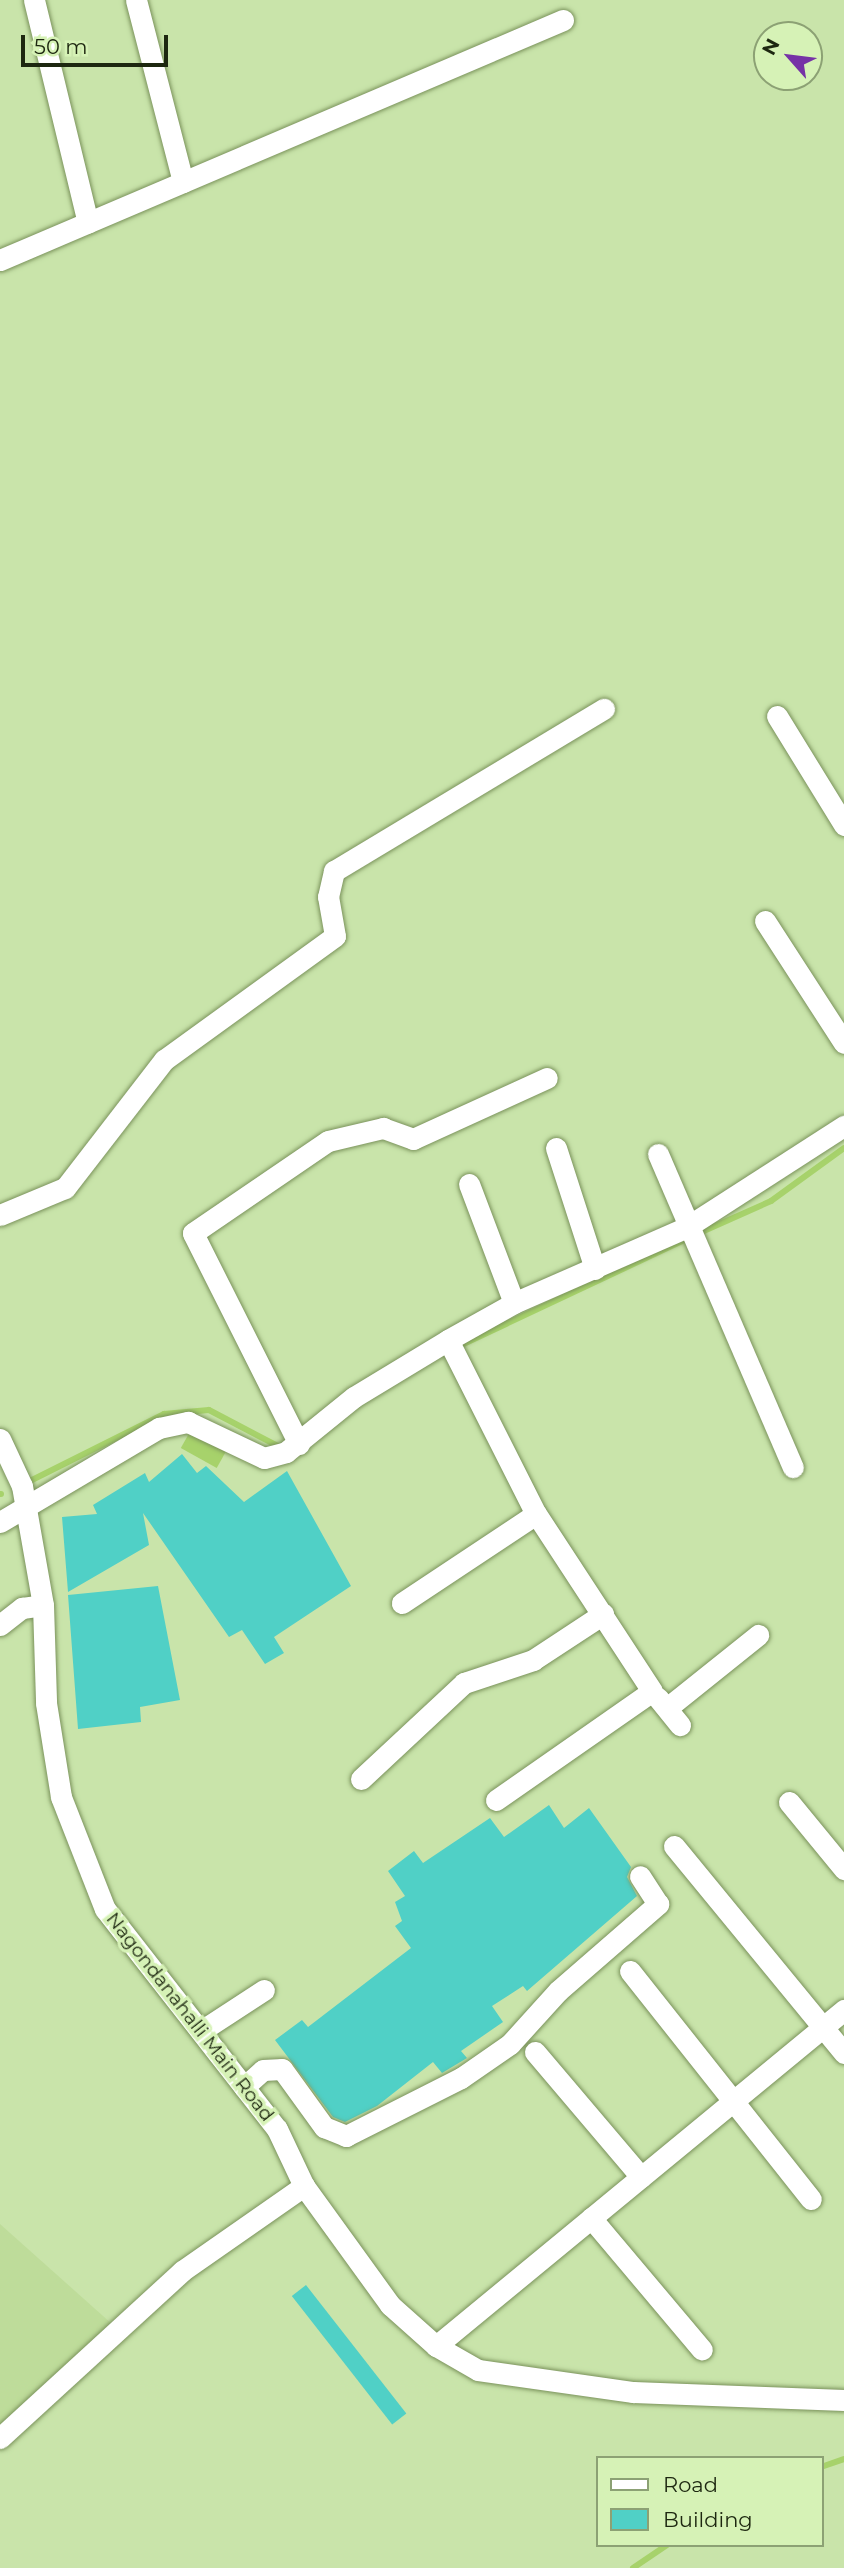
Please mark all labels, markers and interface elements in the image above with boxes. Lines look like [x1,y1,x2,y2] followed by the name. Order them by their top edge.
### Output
[24,21,172,65] scale bar
[753,21,823,91] north arrow
[34,34,88,59] text: 50 m
[757,35,785,59] text: N
[101,1908,279,2126] street label: Nagondanahalli Main Road
[596,2456,823,2547] legend
[663,2472,718,2497] text: Road
[663,2507,753,2532] text: Building

